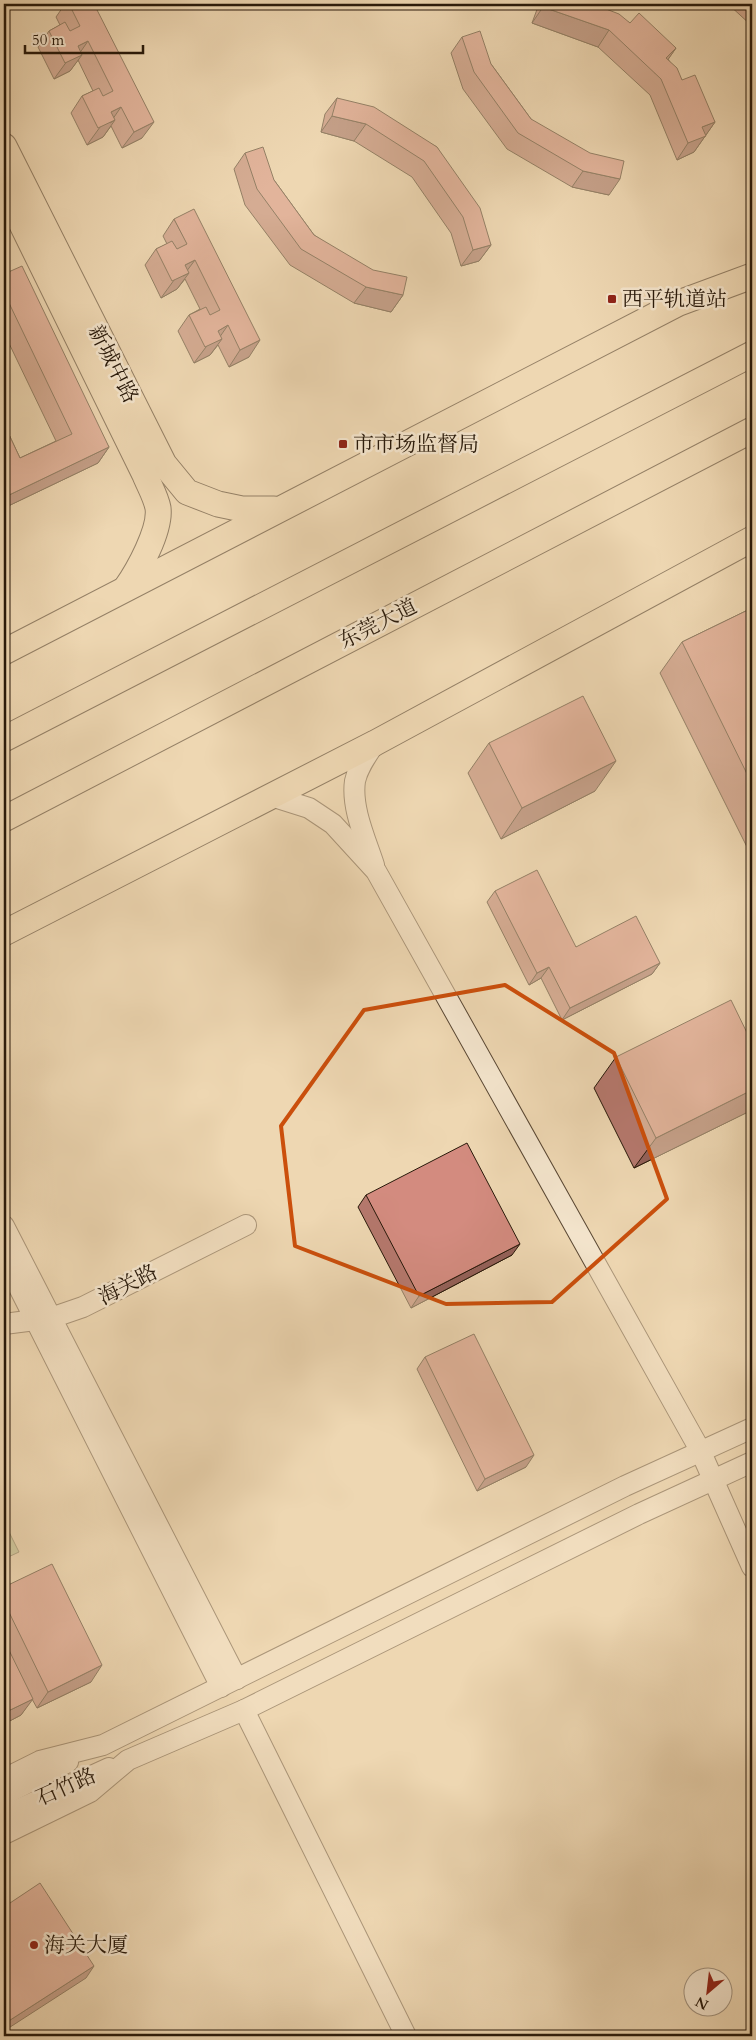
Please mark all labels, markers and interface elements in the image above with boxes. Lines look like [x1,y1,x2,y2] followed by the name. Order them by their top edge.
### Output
[25,22,142,54] scale bar
[32,30,64,50] text: 50 m
[622,285,727,314] place label: 西平轨道站
[606,293,618,305] marker: 西平轨道站
[81,320,145,408] street label: 新城中路
[353,430,479,459] place label: 市市场监督局
[337,438,349,450] marker: 市市场监督局
[334,592,422,656] street label: 东莞大道
[93,1258,163,1312] street label: 海关路
[31,1761,101,1813] street label: 石竹路
[44,1931,128,1960] place label: 海关大厦
[28,1939,40,1951] marker: 海关大厦
[684,1968,734,2018] north arrow
[692,1992,712,2014] text: N

